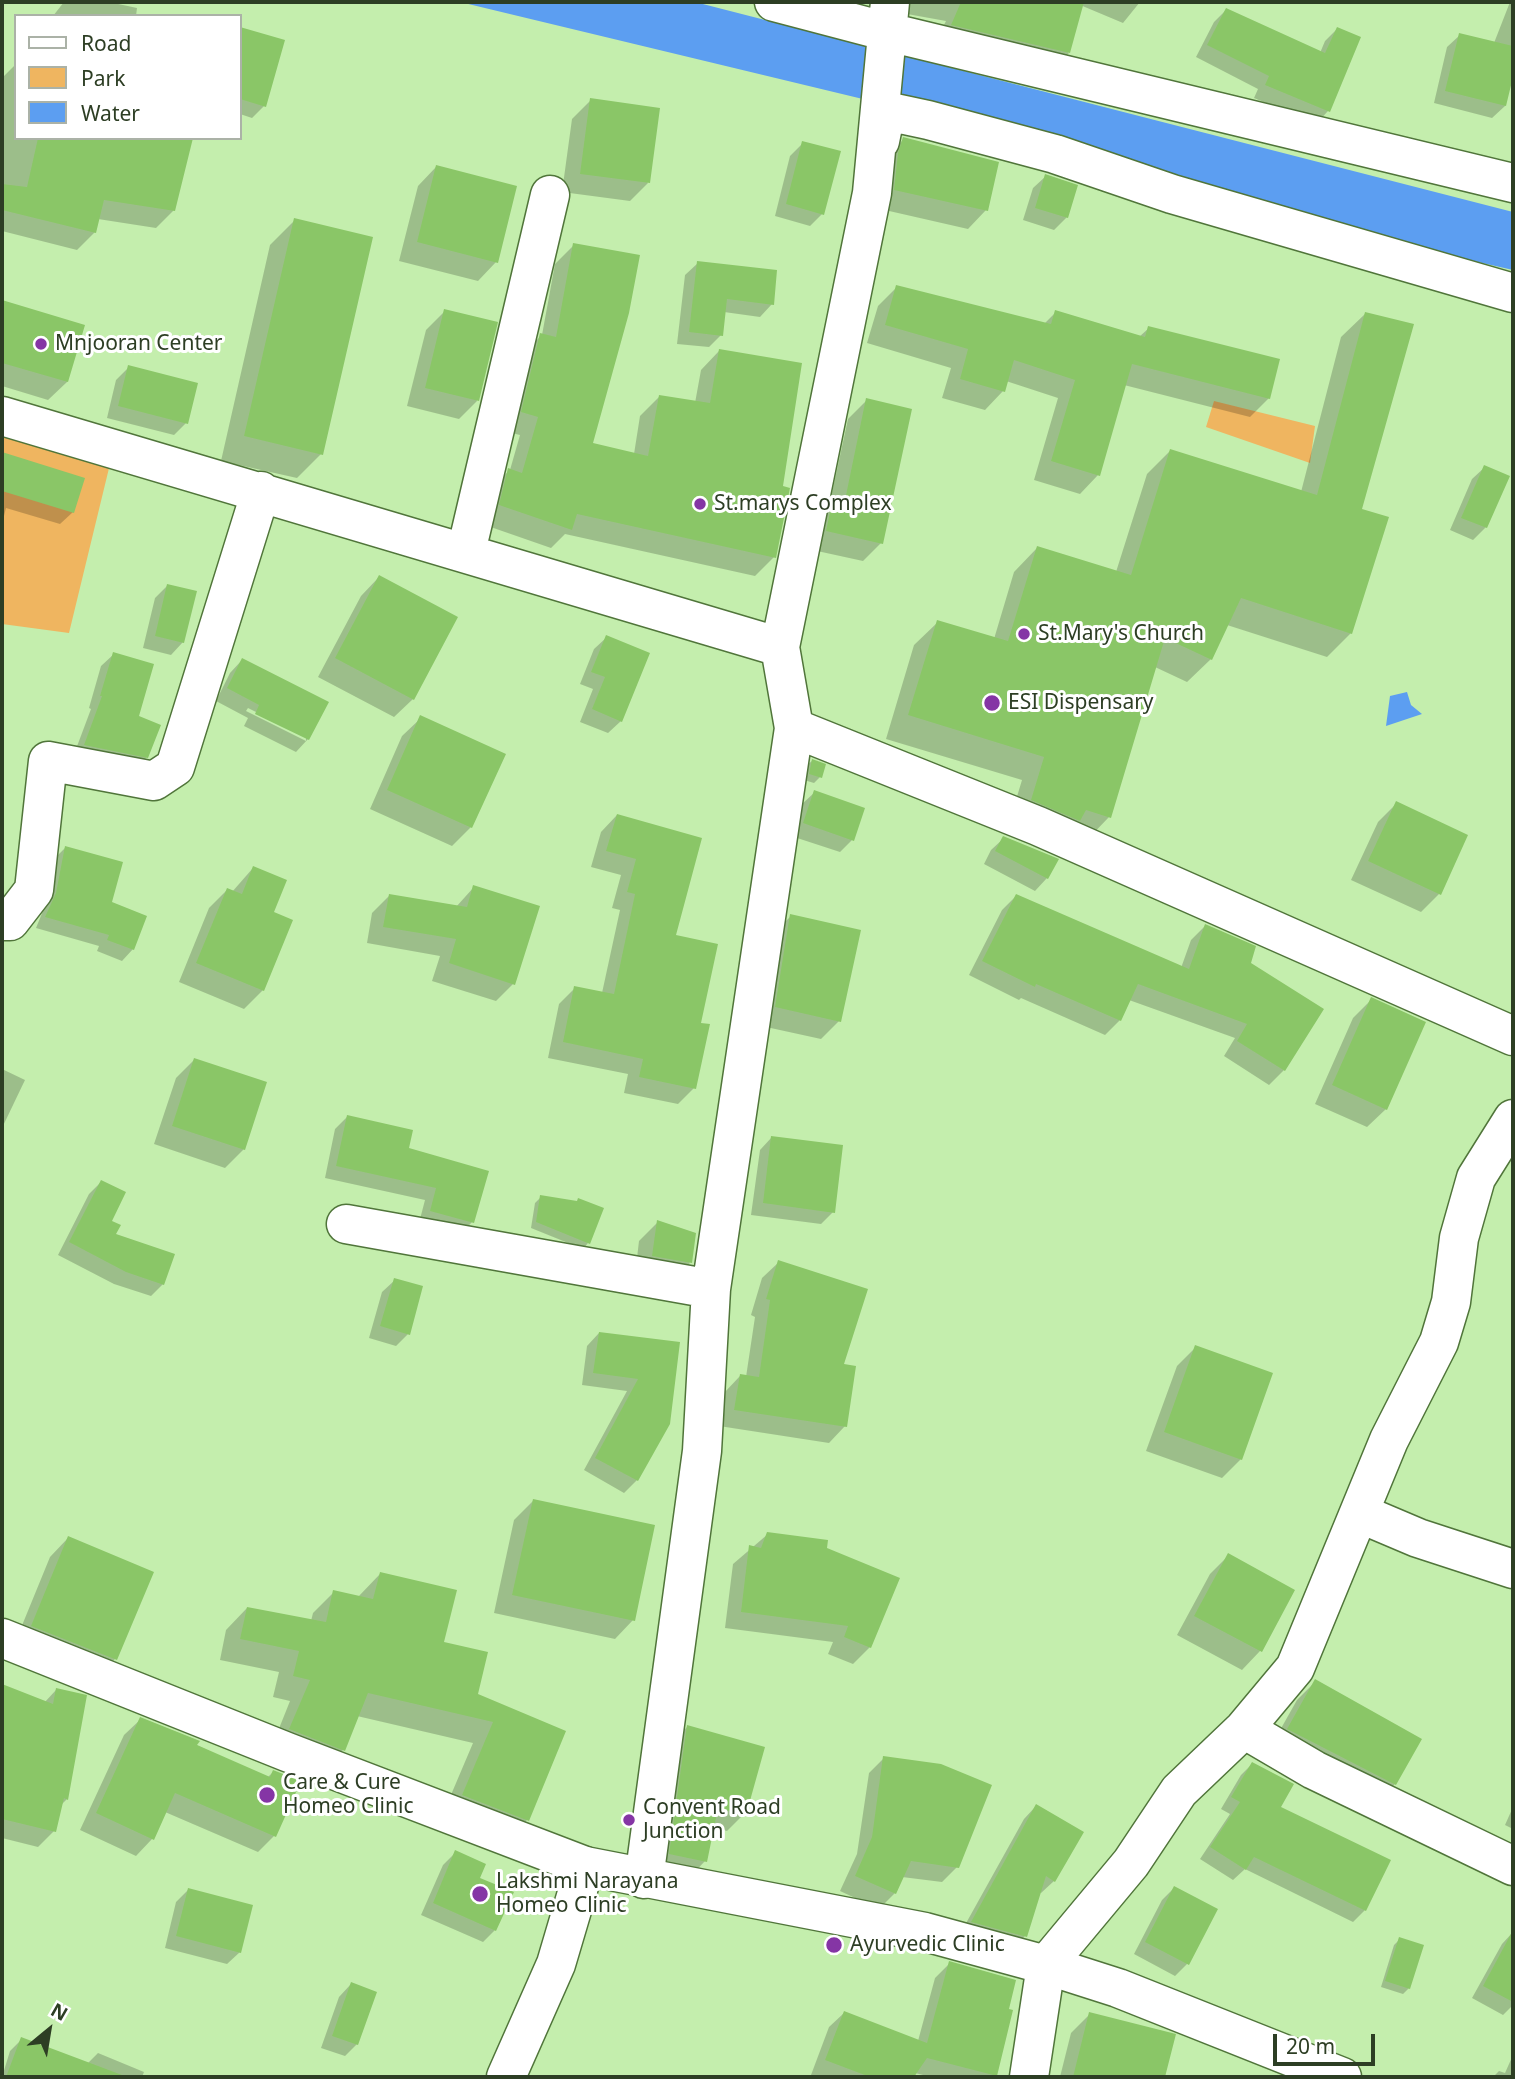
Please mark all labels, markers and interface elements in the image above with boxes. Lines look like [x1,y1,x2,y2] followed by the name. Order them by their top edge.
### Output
[14,14,242,140] legend
[81,29,131,57] text: Road
[81,64,125,92] text: Park
[81,99,140,127] text: Water
[55,331,223,357] place label: Mnjooran Center
[33,336,49,352] marker: Mnjooran Center
[714,491,892,517] place label: St.marys Complex
[692,496,708,512] marker: St.marys Complex
[1038,621,1204,647] place label: St.Mary's Church
[1016,626,1032,642] marker: St.Mary's Church
[1008,690,1154,716] place label: ESI Dispensary
[982,693,1002,713] marker: ESI Dispensary
[283,1770,413,1820] place label: Care & Cure Homeo Clinic
[257,1785,277,1805] marker: Care & Cure Homeo Clinic
[643,1795,781,1845] place label: Convent Road Junction
[621,1812,637,1828] marker: Convent Road Junction
[496,1869,679,1919] place label: Lakshmi Narayana Homeo Clinic
[470,1884,490,1904] marker: Lakshmi Narayana Homeo Clinic
[850,1932,1005,1958] place label: Ayurvedic Clinic
[824,1935,844,1955] marker: Ayurvedic Clinic
[14,1995,84,2065] north arrow
[46,1997,73,2027] text: N
[1277,2020,1378,2064] scale bar
[1286,2032,1335,2060] text: 20 m

